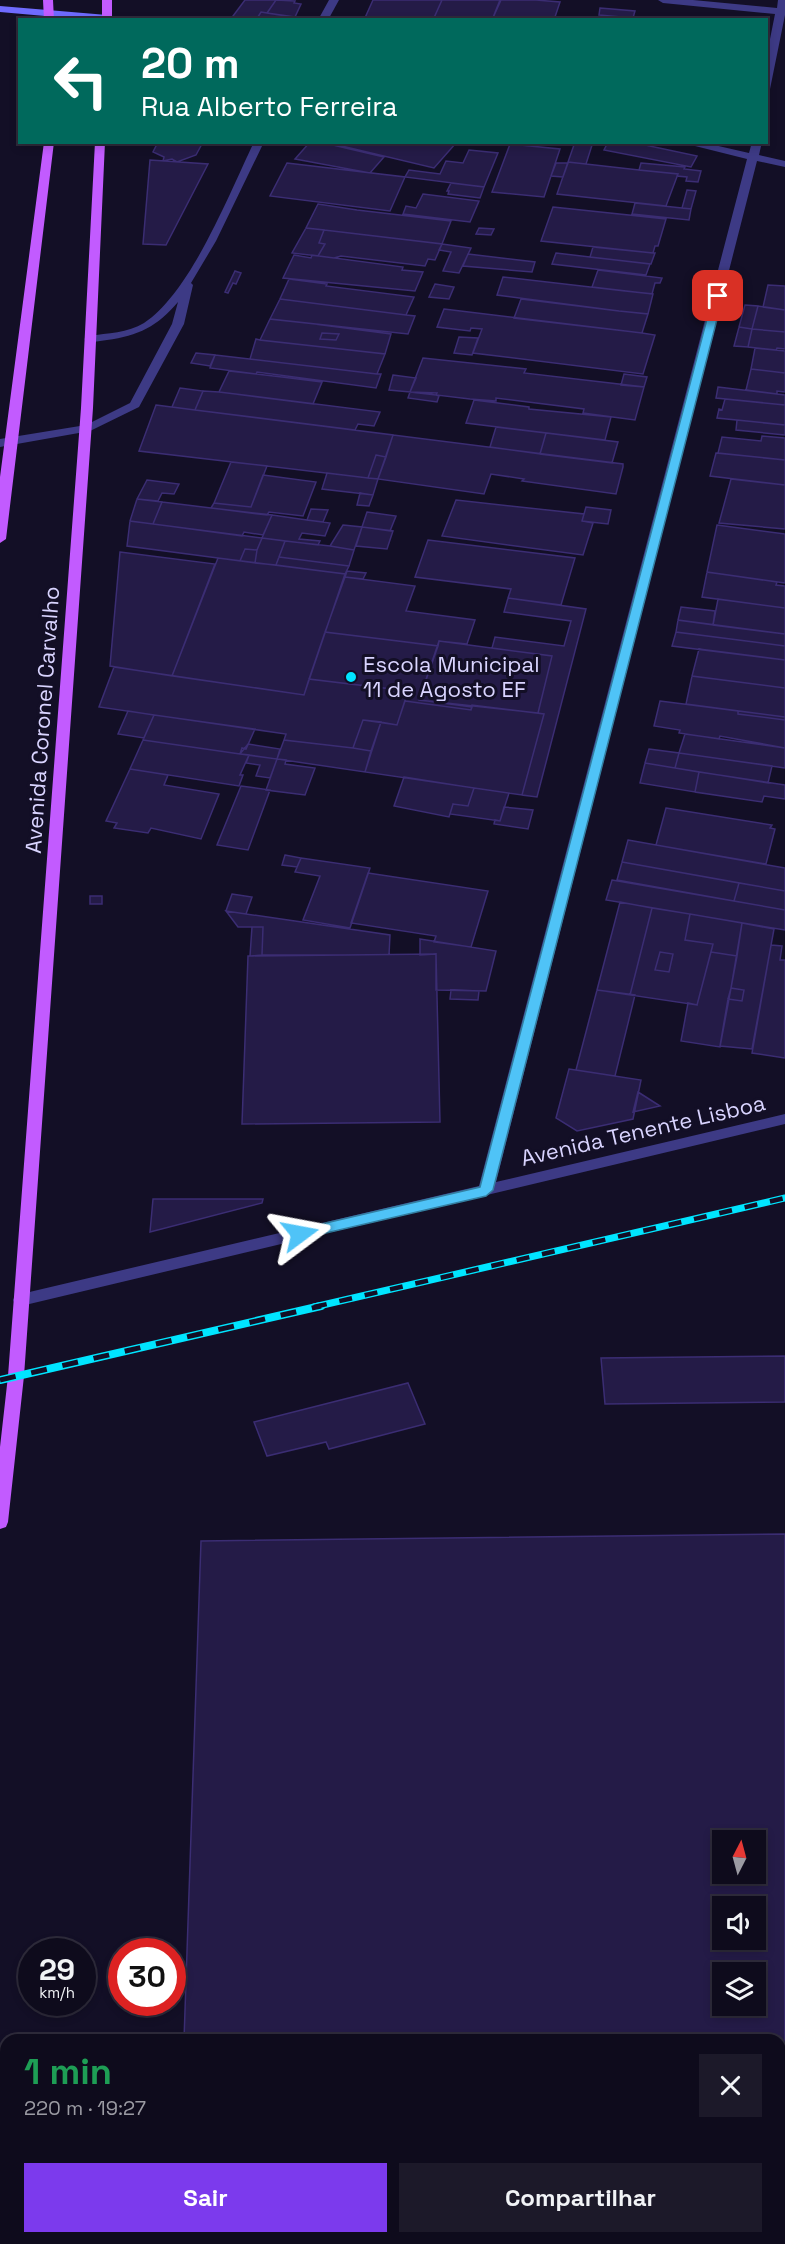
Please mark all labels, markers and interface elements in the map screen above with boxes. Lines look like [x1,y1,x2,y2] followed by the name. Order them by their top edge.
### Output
[141,37,240,90] text: 20 m
[42,42,120,120] icon: left
[141,89,398,124] text: Rua Alberto Ferreira
[692,270,743,321] pin
[701,279,734,312] icon: arrive
[19,585,65,855] street label: Avenida Coronel Carvalho
[363,650,540,703] place label: Escola Municipal 11 de Agosto EF
[344,670,358,684] marker: Escola Municipal 11 de Agosto EF
[518,1088,768,1172] street label: Avenida Tenente Lisboa
[268,1202,332,1266] position arrow
[712,1830,766,1884] north arrow
[712,1830,766,2016] map controls
[712,1896,766,1950] button: sound
[108,1938,186,2016] speed limit sign: 30
[39,1950,75,1989] text: 29
[712,1962,766,2016] button: layers
[39,1983,75,2002] text: km/h
[24,2049,112,2095] text: 1 min
[699,2054,762,2117] button: close
[24,2095,146,2121] text: 220 m · 19:27
[24,2163,387,2232] button: Sair
[399,2163,762,2232] button: Compartilhar

